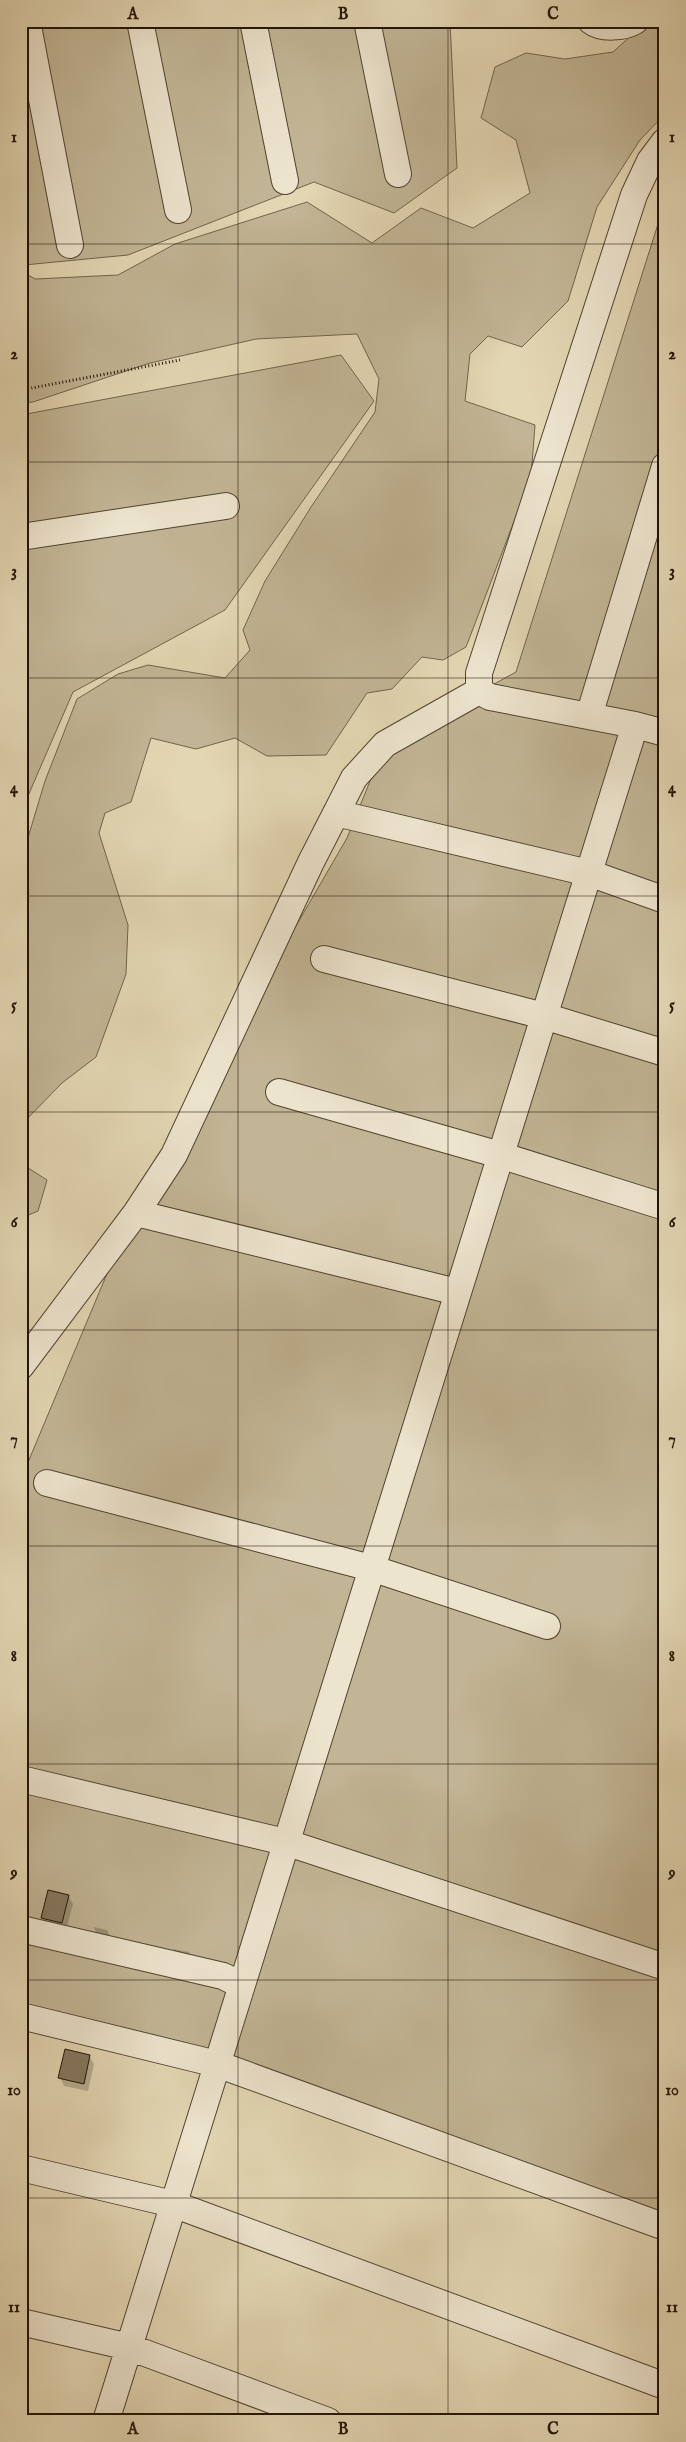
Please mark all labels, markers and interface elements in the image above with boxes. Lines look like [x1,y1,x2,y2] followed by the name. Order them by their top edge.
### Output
[127,5,140,25] text: A
[338,5,349,25] text: B
[547,5,559,25] text: C
[11,128,17,148] text: 1
[669,128,675,148] text: 1
[10,345,18,365] text: 2
[668,345,676,365] text: 2
[11,562,17,582] text: 3
[669,562,675,582] text: 3
[10,779,19,799] text: 4
[668,779,677,799] text: 4
[11,996,17,1016] text: 5
[669,996,675,1016] text: 5
[11,1213,19,1233] text: 6
[669,1213,677,1233] text: 6
[10,1430,18,1450] text: 7
[668,1430,676,1450] text: 7
[11,1647,17,1667] text: 8
[669,1647,675,1667] text: 8
[10,1864,18,1884] text: 9
[668,1864,676,1884] text: 9
[7,2081,21,2101] text: 10
[665,2081,679,2101] text: 10
[8,2298,20,2318] text: 11
[666,2298,678,2318] text: 11
[127,2420,140,2440] text: A
[338,2420,349,2440] text: B
[547,2420,559,2440] text: C

